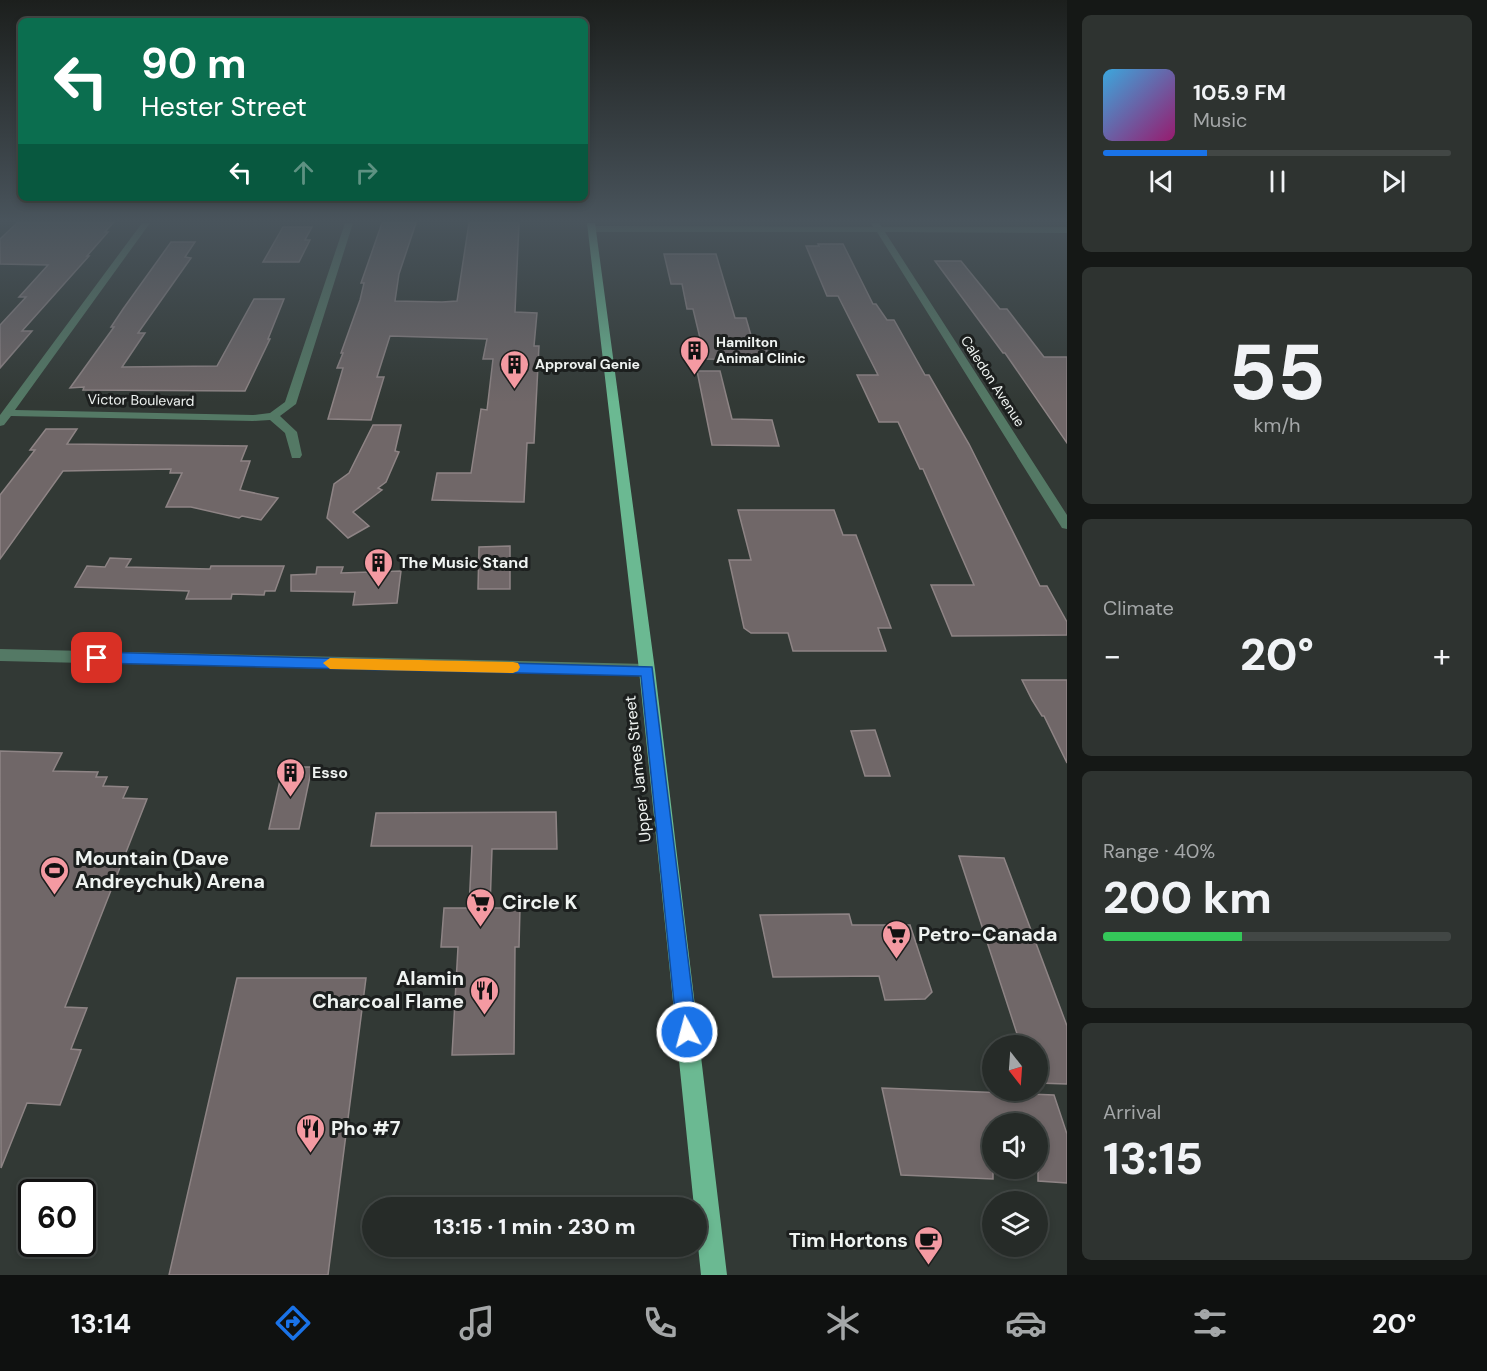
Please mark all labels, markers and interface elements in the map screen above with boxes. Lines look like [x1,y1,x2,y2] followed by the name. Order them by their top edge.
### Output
[141,36,247,91] text: 90 m
[42,42,120,120] icon: left
[1193,78,1286,107] text: 105.9 FM
[141,89,307,124] text: Hester Street
[1193,107,1248,133] text: Music
[224,156,257,189] icon: left
[287,156,320,189] icon: ahead
[350,156,383,189] icon: right
[1145,165,1178,198] icon: previous
[1261,165,1294,198] icon: pause
[1377,165,1410,198] icon: next
[1228,322,1326,423] text: 55
[957,332,1029,430] street label: Caledon Avenue
[716,333,806,367] place label: Hamilton Animal Clinic
[679,334,711,376] building icon: Hamilton Animal Clinic
[498,348,530,390] building icon: Approval Genie
[535,355,640,373] place label: Approval Genie
[87,390,195,410] street label: Victor Boulevard
[1253,412,1301,438] text: km/h
[362,546,394,588] building icon: The Music Stand
[399,552,529,573] place label: The Music Stand
[1103,595,1174,621] text: Climate
[1240,625,1314,684] text: 20°
[71,632,122,683] pin
[1103,634,1121,677] text: −
[1433,634,1451,677] text: +
[80,641,113,674] icon: arrive
[619,695,656,843] street label: Upper James Street
[275,756,307,798] building icon: Esso
[312,762,348,783] place label: Esso
[1103,838,1215,864] text: Range · 40%
[75,845,265,894] place label: Mountain (Dave Andreychuk) Arena
[38,854,70,896] sports icon: Mountain (Dave Andreychuk) Arena
[1103,868,1272,927] text: 200 km
[465,886,497,928] supermarket icon: Circle K
[502,889,578,915] place label: Circle K
[881,918,913,960] supermarket icon: Petro-Canada
[918,921,1057,947] place label: Petro-Canada
[312,965,464,1014] place label: Alamin Charcoal Flame
[469,974,501,1016] restaurant icon: Alamin Charcoal Flame
[655,1000,719,1064] position arrow
[982,1035,1048,1101] north arrow
[982,1035,1048,1257] map controls
[1103,1099,1161,1125] text: Arrival
[294,1112,326,1154] restaurant icon: Pho #7
[982,1113,1048,1179] button: sound
[331,1115,401,1141] place label: Pho #7
[1103,1129,1203,1188] text: 13:15
[18,1179,96,1257] speed limit sign: 60
[982,1191,1048,1257] button: layers
[434,1212,635,1241] text: 13:15 · 1 min · 230 m
[913,1224,945,1266] cafe icon: Tim Hortons
[789,1227,908,1253] place label: Tim Hortons
[272,1302,314,1344] icon: directions
[456,1302,498,1344] icon: music
[639,1302,681,1344] icon: phone
[822,1302,864,1344] icon: climate
[1005,1302,1047,1344] icon: car
[1189,1302,1231,1344] icon: filters
[71,1306,131,1341] text: 13:14
[1372,1306,1416,1341] text: 20°

